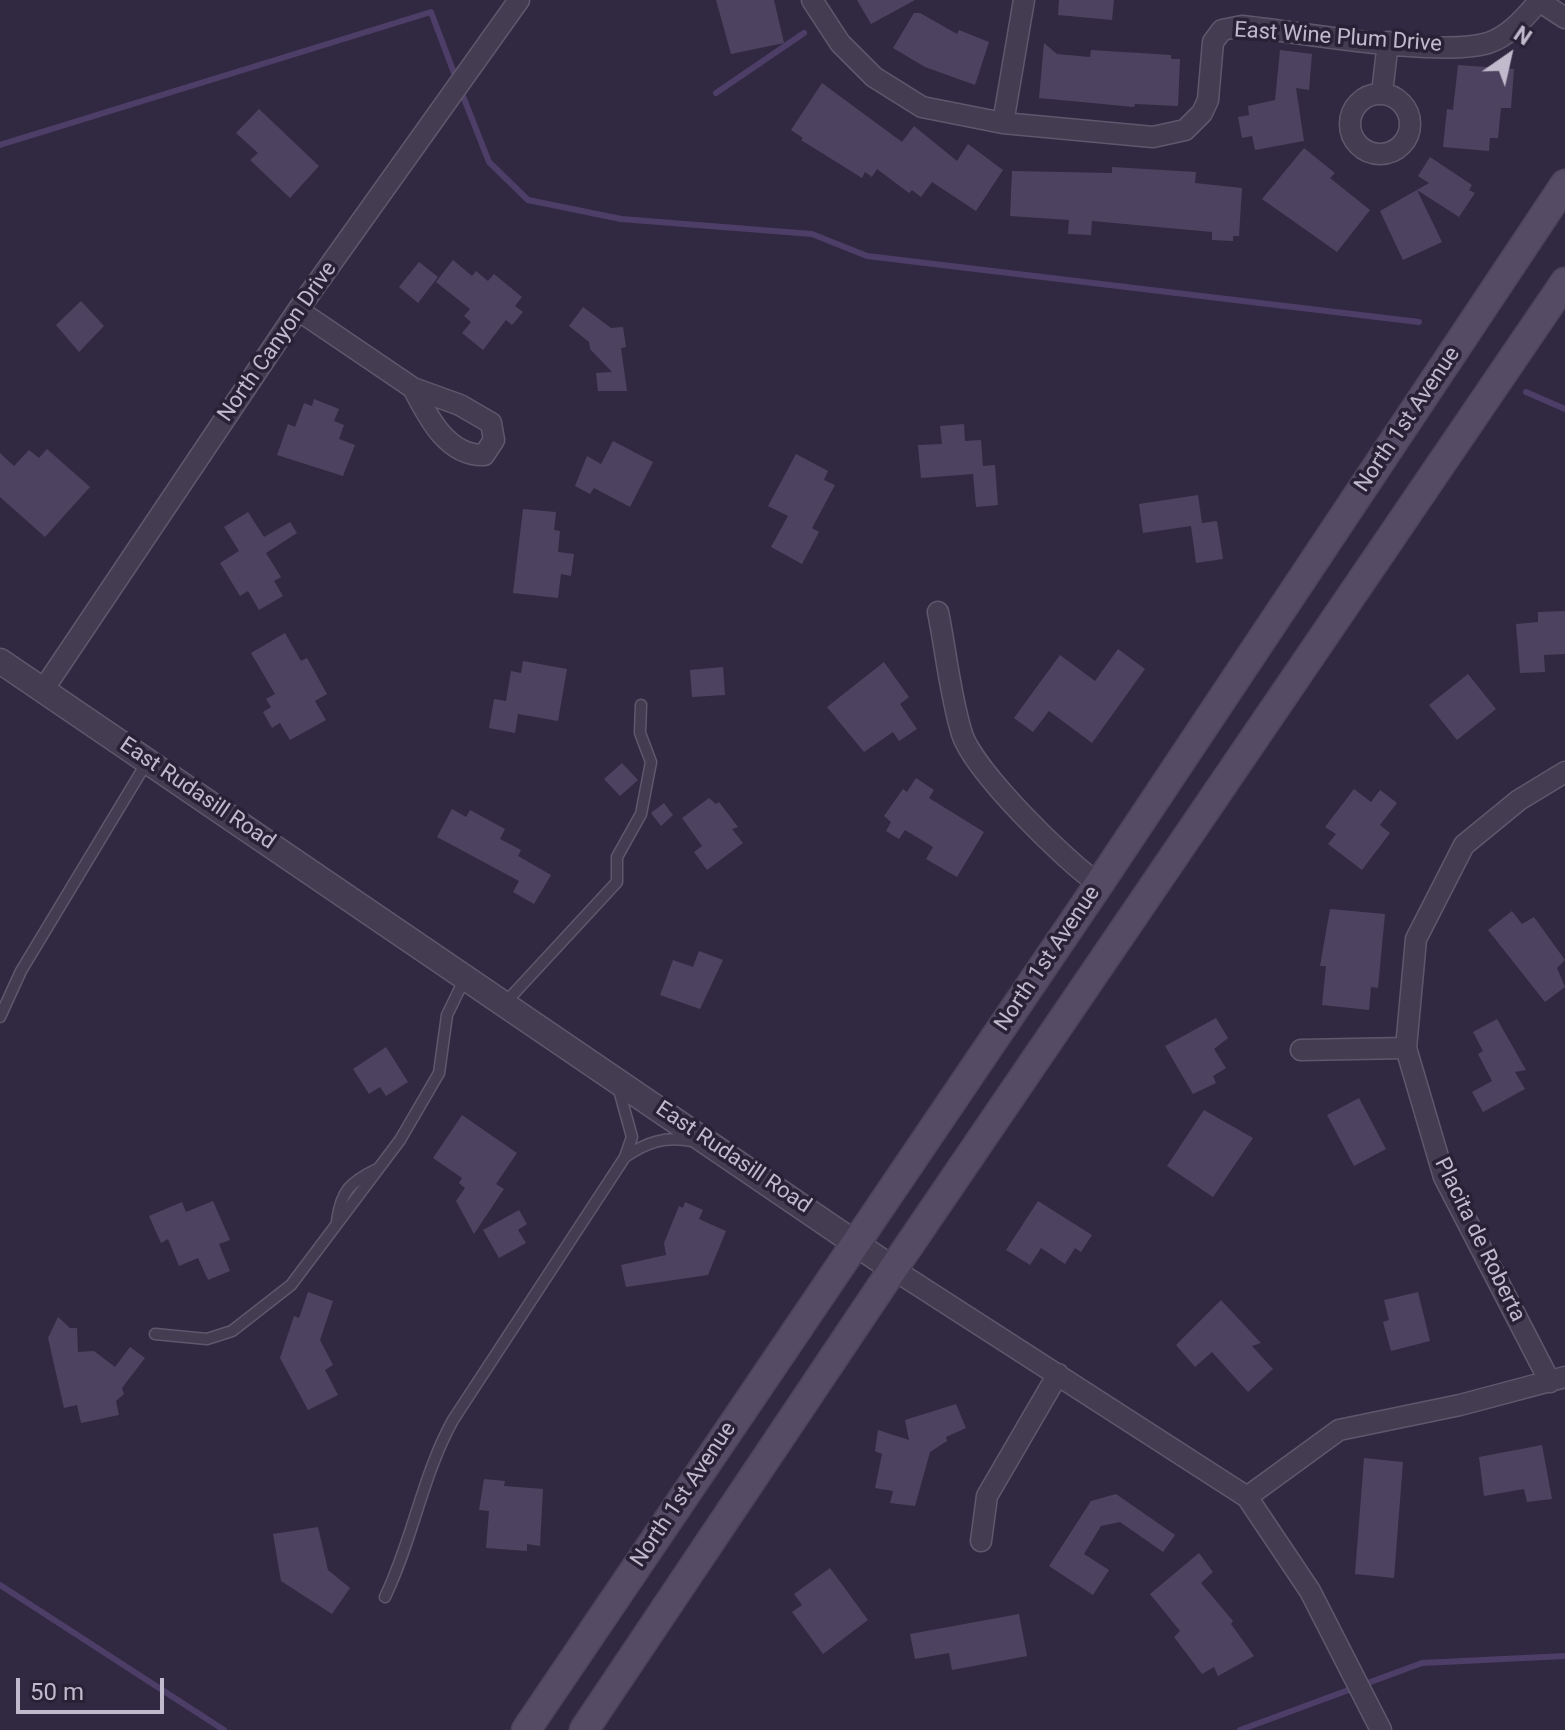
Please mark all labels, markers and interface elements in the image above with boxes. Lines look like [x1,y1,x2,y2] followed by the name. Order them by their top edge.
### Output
[1469,16,1549,96] north arrow
[1233,18,1443,58] street label: East Wine Plum Drive
[1509,21,1536,50] text: N
[213,257,343,427] street label: North Canyon Drive
[1350,342,1466,498] street label: North 1st Avenue
[114,732,280,856] street label: East Rudasill Road
[990,881,1106,1037] street label: North 1st Avenue
[650,1096,816,1220] street label: East Rudasill Road
[1428,1154,1530,1326] street label: Placita de Roberta
[626,1417,742,1573] street label: North 1st Avenue
[20,1662,168,1712] scale bar
[30,1678,84,1706] text: 50 m

